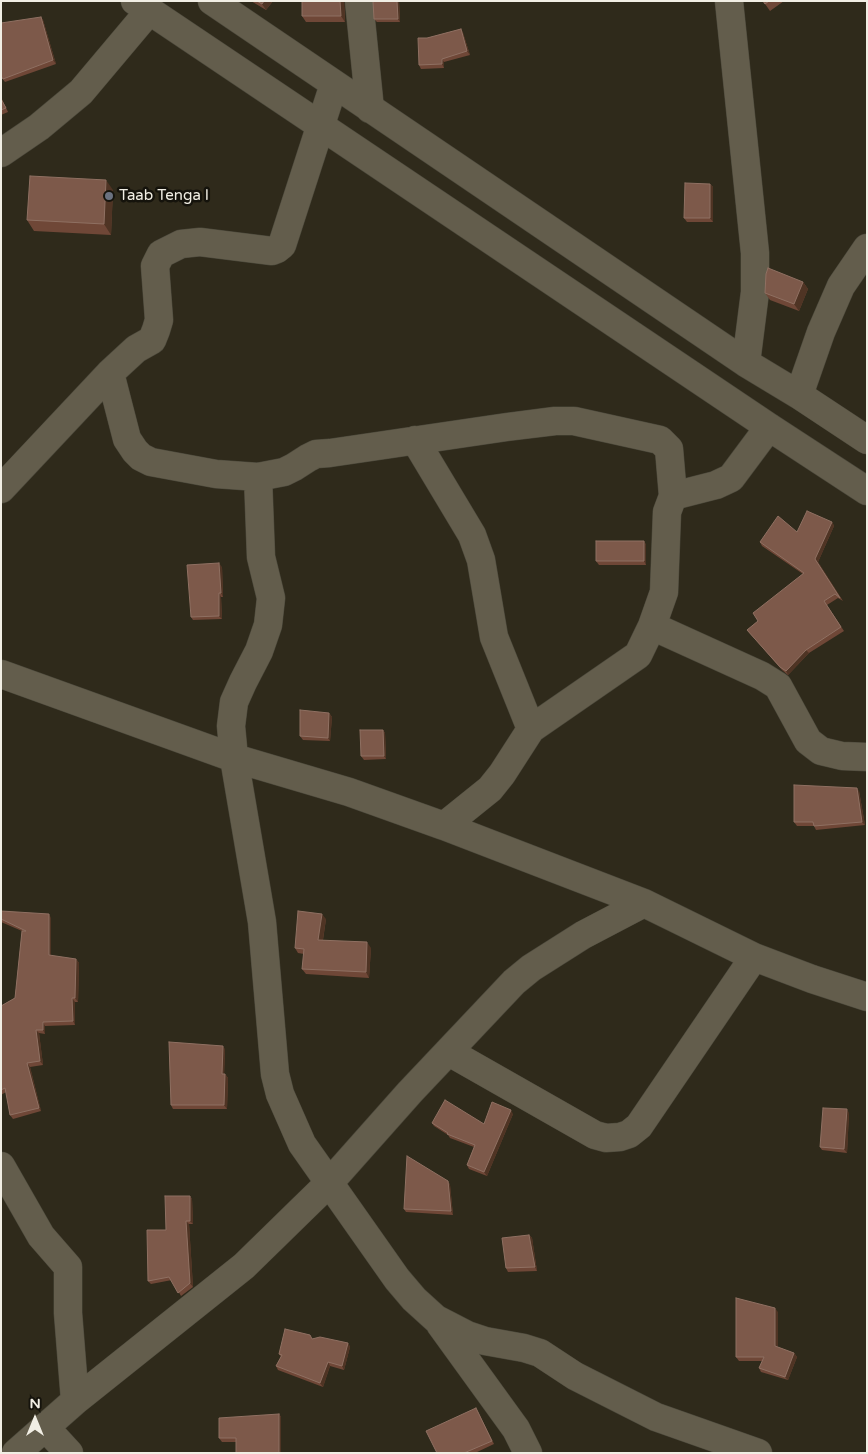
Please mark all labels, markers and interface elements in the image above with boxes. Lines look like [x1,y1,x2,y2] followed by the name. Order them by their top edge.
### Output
[119,187,209,205] place label: Taab Tenga I
[103,190,115,202] marker: Taab Tenga I
[10,1394,60,1444] north arrow
[29,1395,41,1412] text: N

